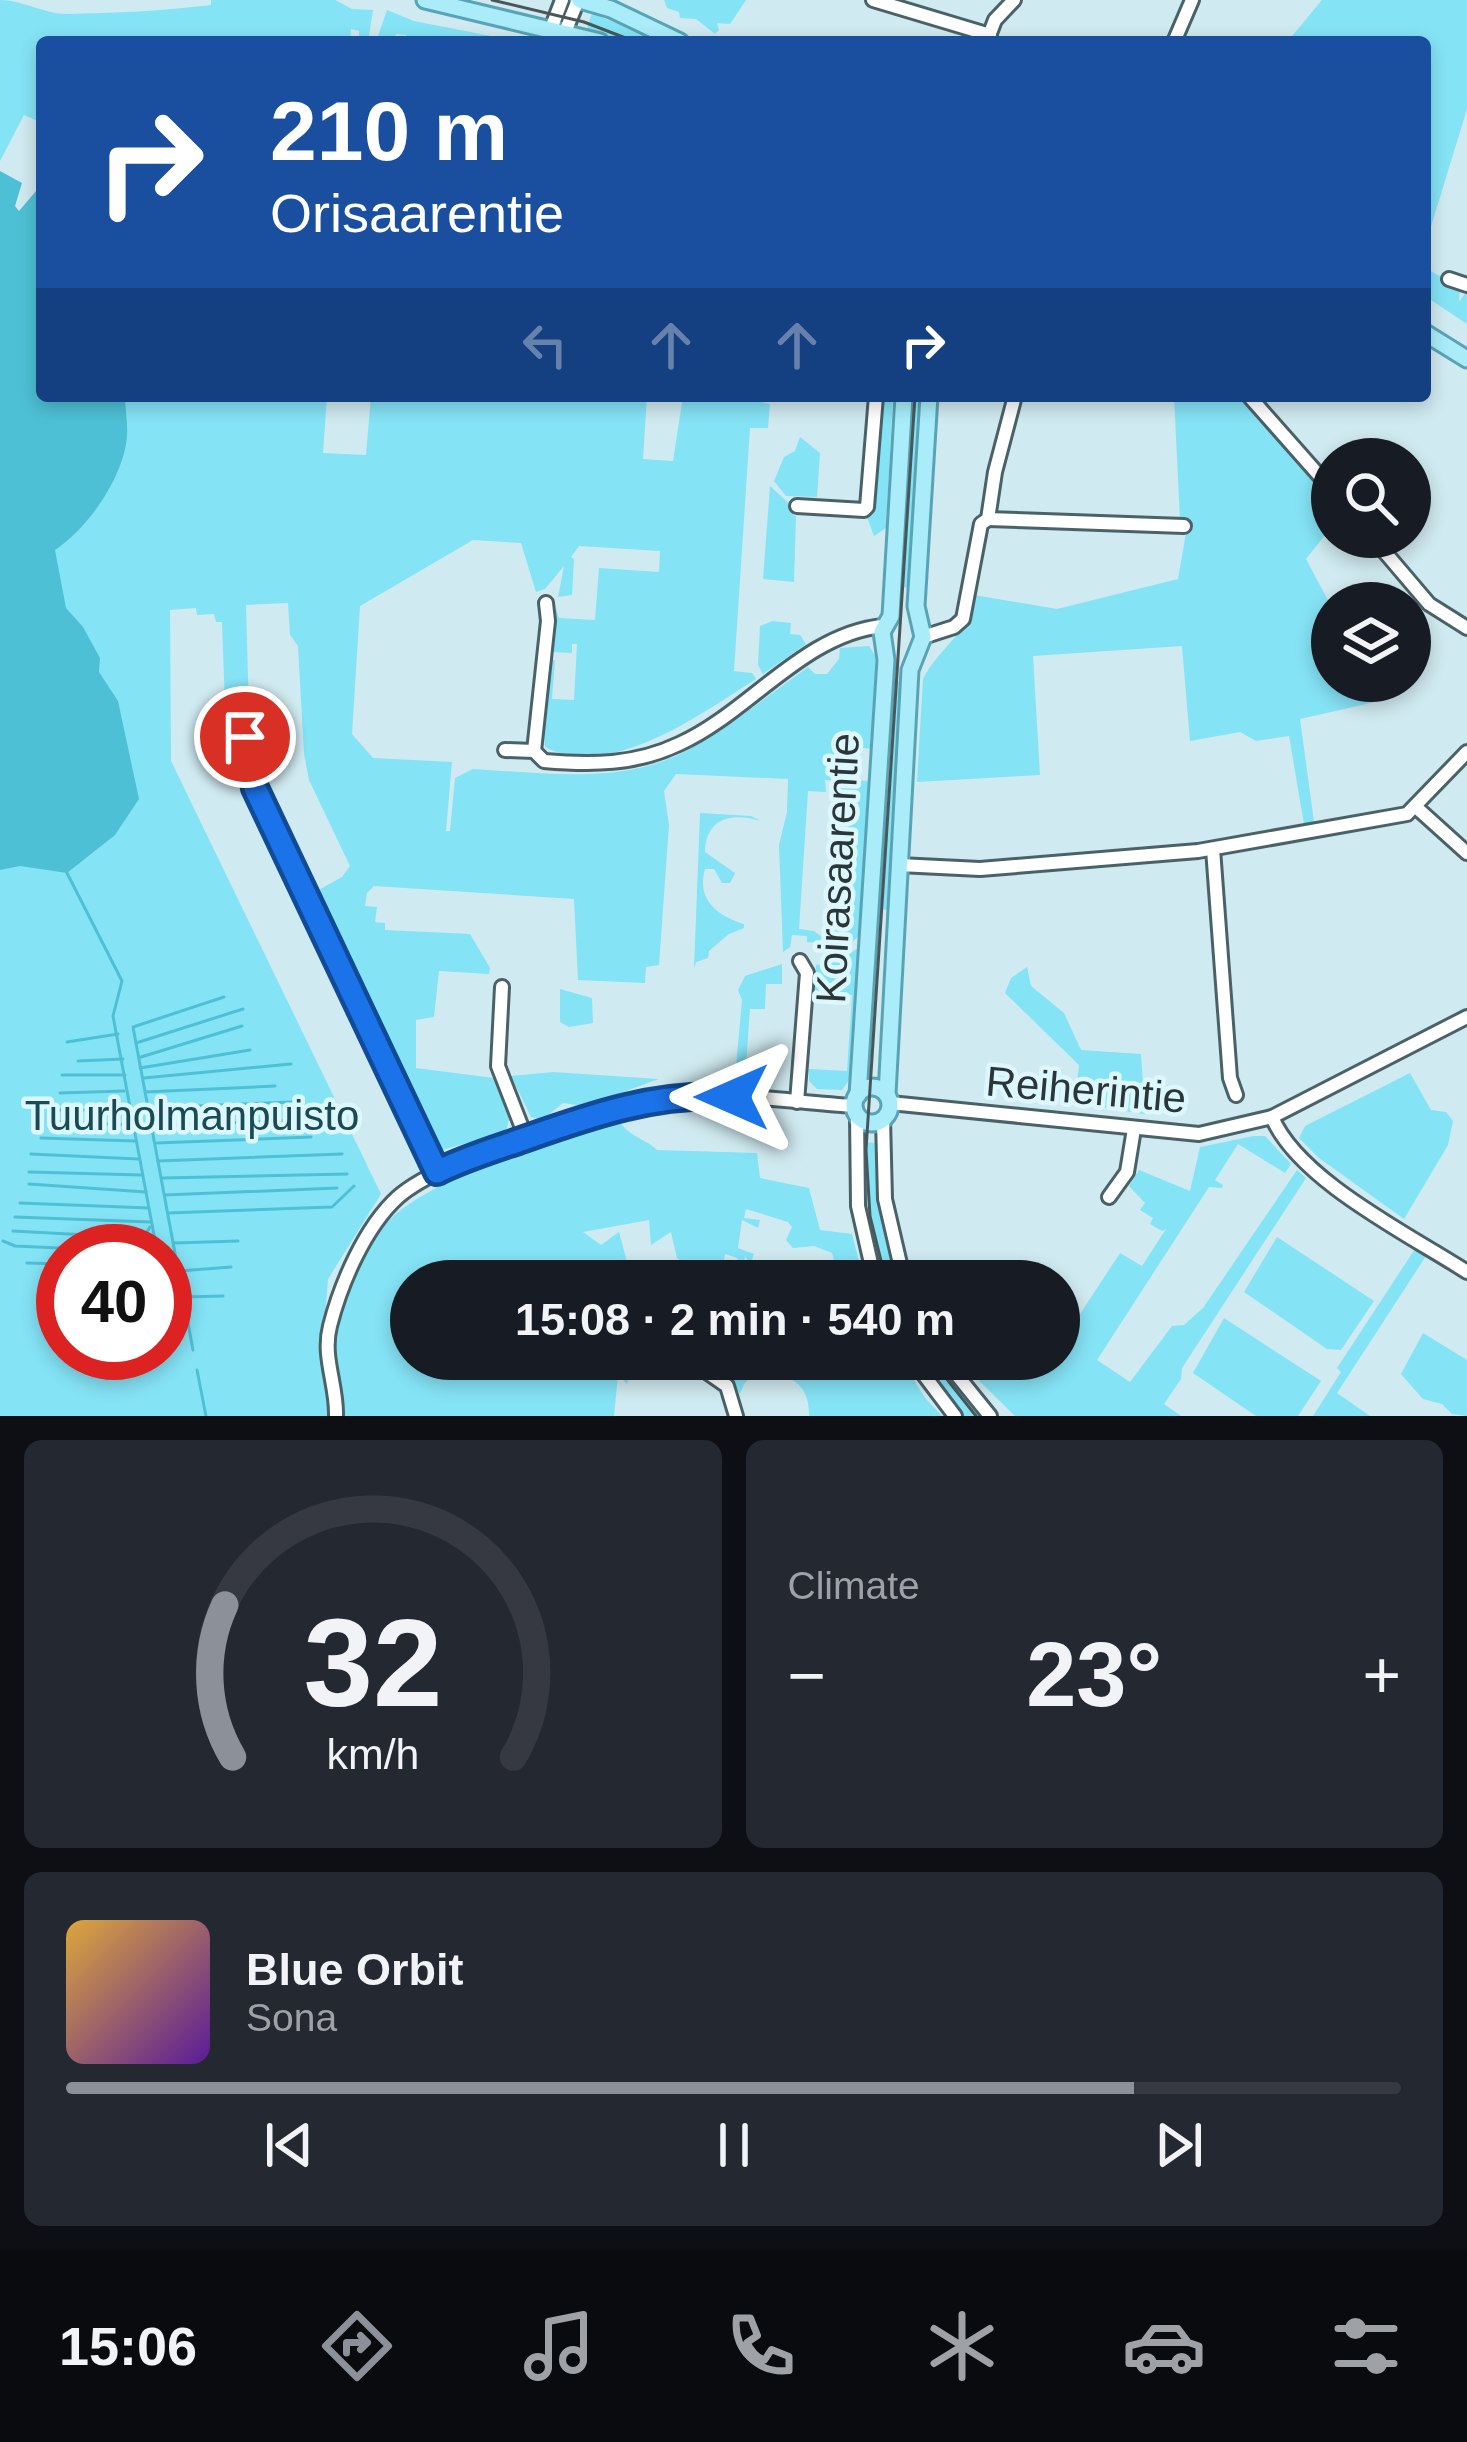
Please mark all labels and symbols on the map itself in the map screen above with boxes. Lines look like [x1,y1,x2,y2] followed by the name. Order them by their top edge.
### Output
[194,686,296,788] pin
[807,732,868,1004] street label: Koirasaarentie
[669,1034,795,1160] position arrow
[984,1057,1188,1122] street label: Reiherintie
[25,1092,359,1139] park label: Tuurholmanpuisto
[36,1224,192,1380] speed limit sign: 40

